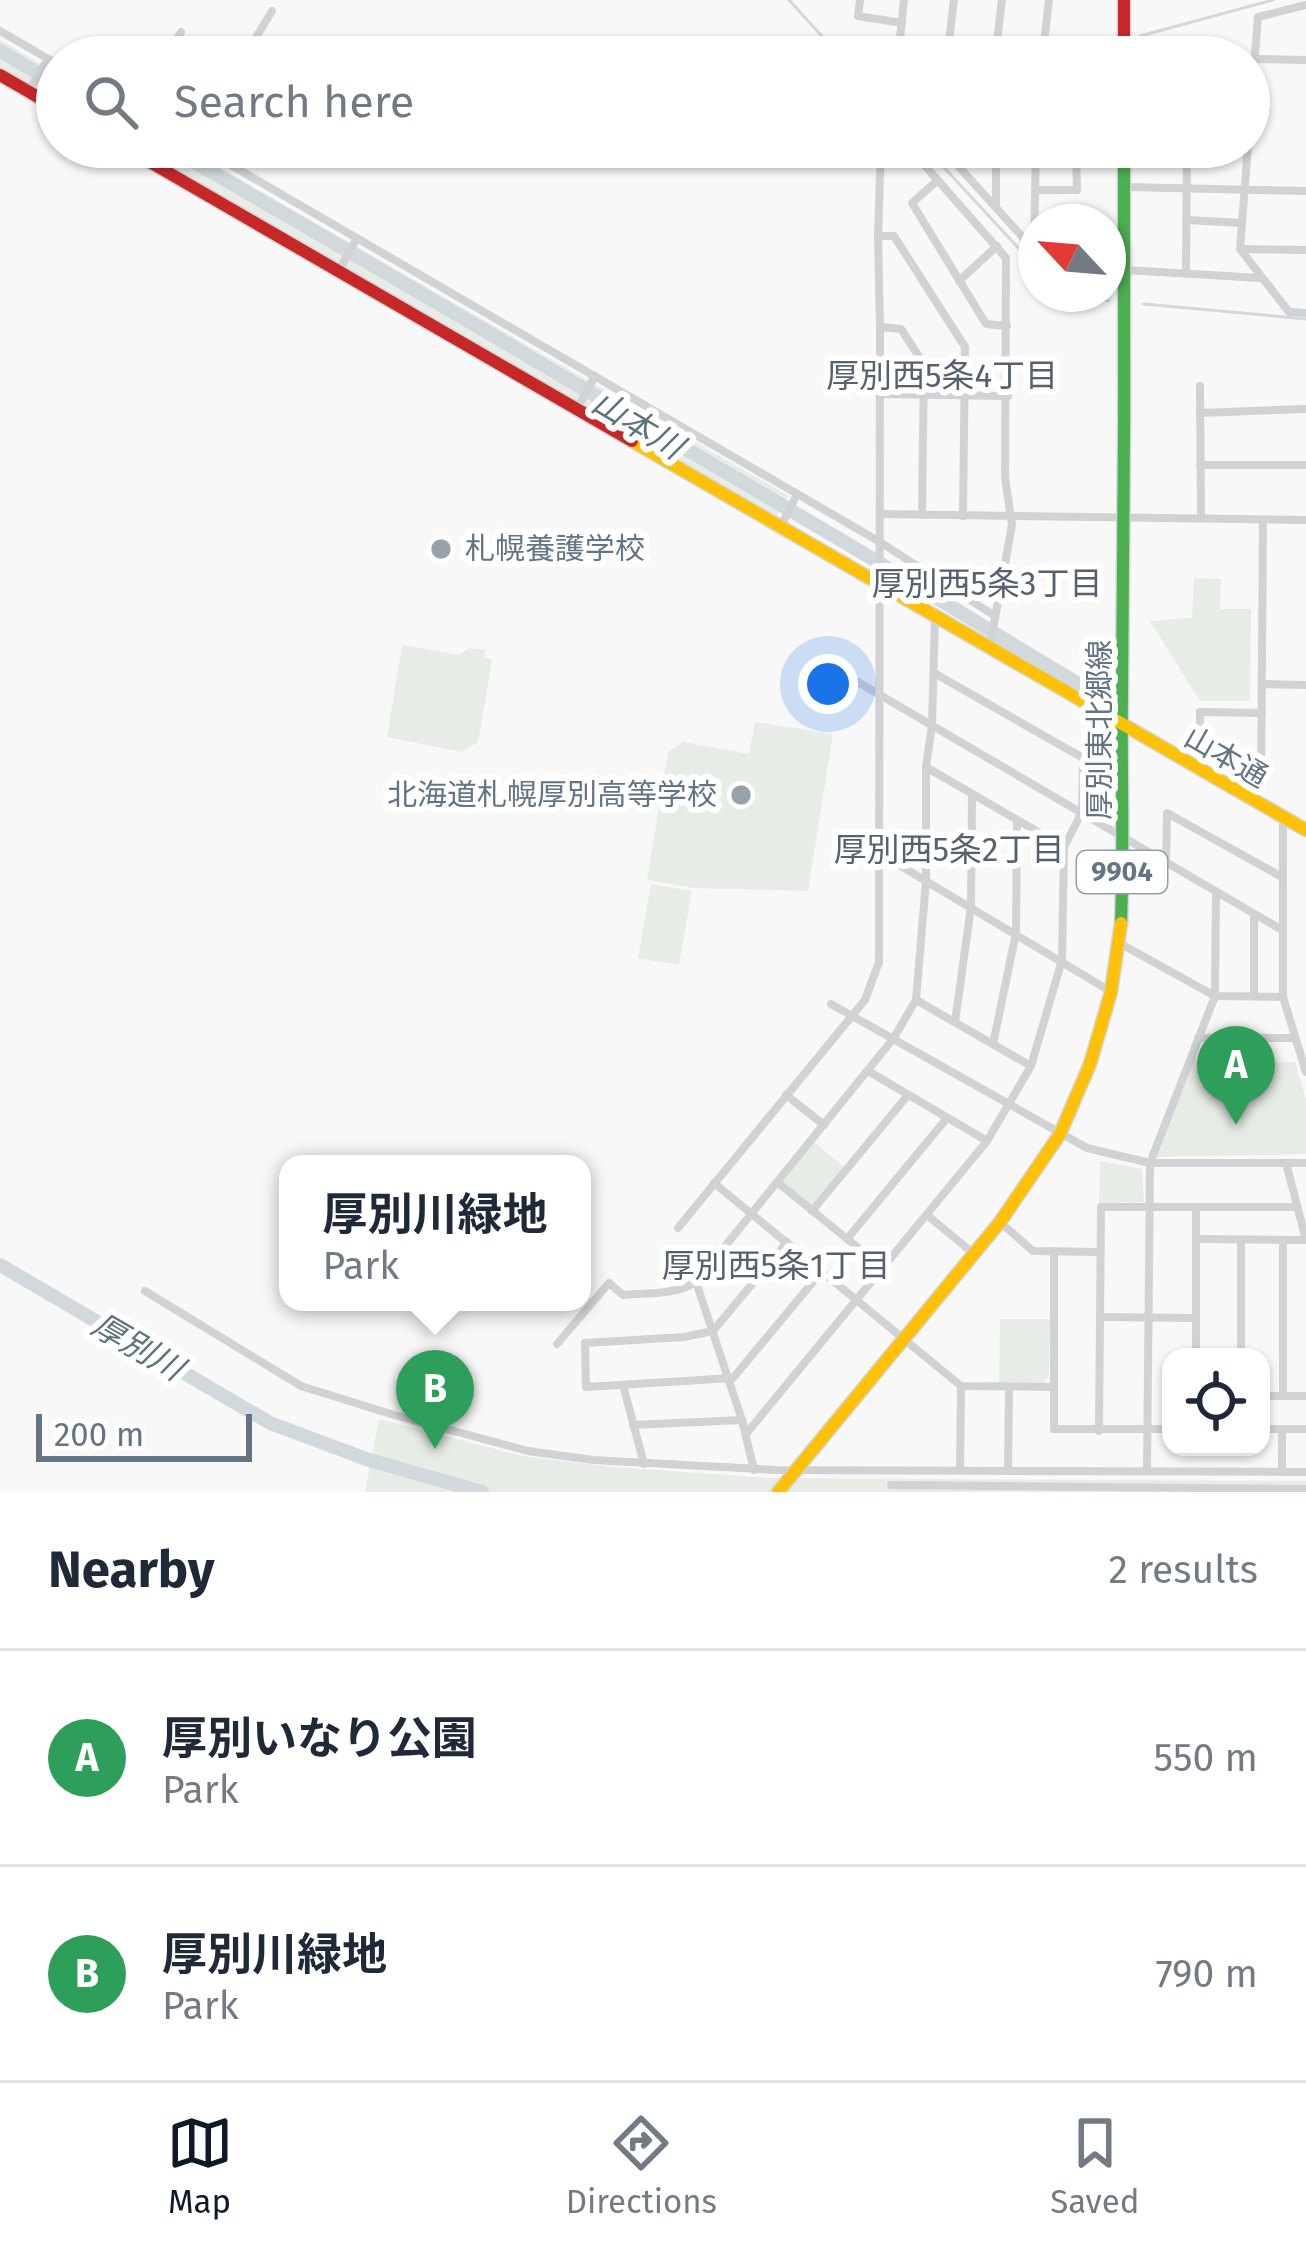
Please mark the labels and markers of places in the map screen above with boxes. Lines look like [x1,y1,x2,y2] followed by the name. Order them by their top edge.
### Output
[465,531,645,567] place label: 札幌養護学校
[428,536,454,562] marker: 札幌養護学校
[387,777,717,813] place label: 北海道札幌厚別高等学校
[728,782,754,808] marker: 北海道札幌厚別高等学校
[1197,1026,1275,1125] pin: A
[396,1350,474,1449] pin: B

